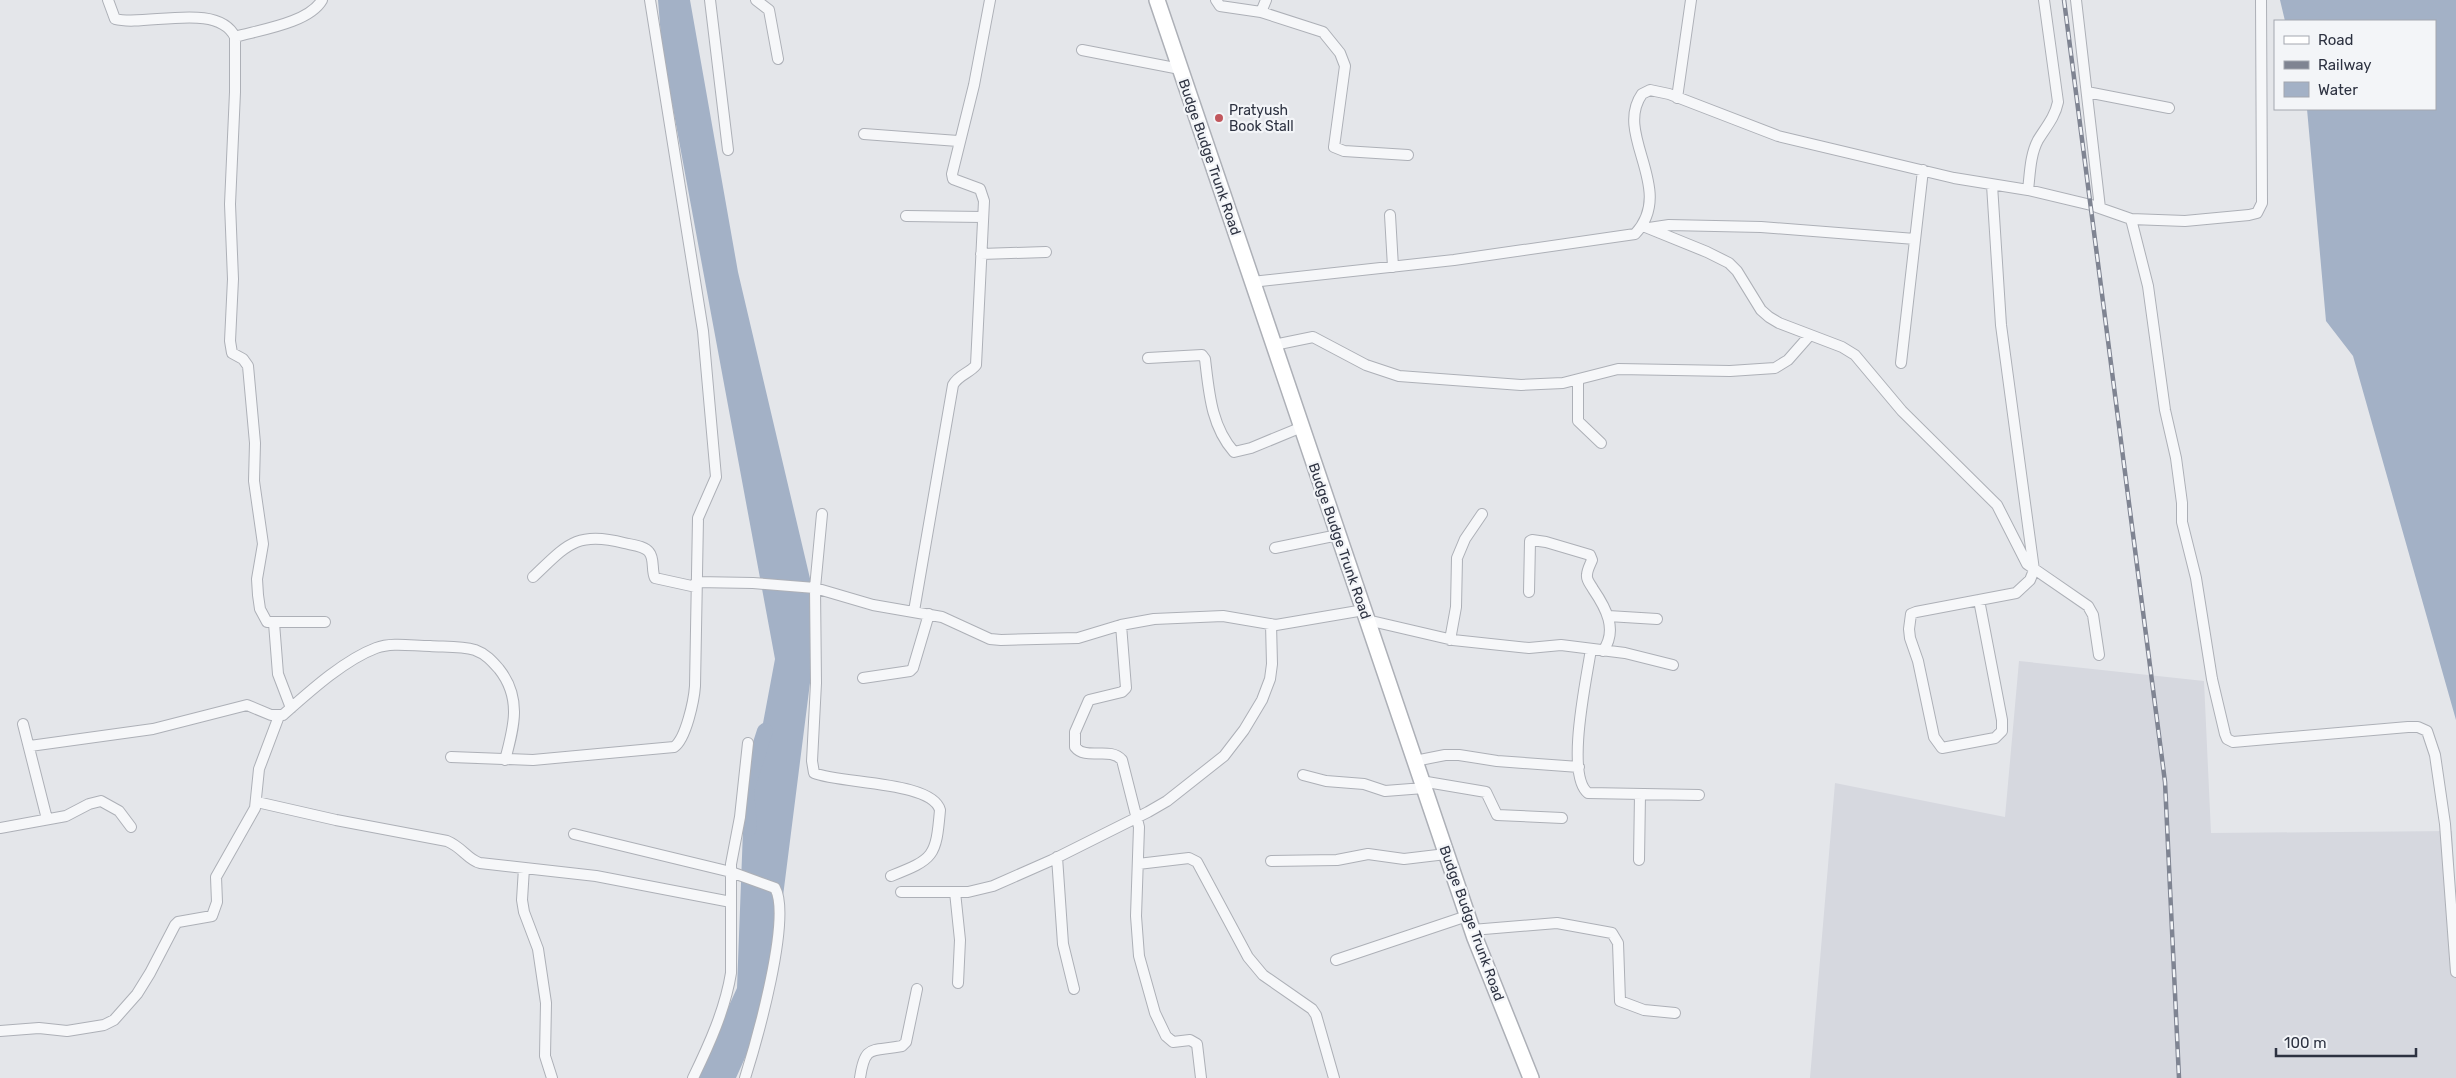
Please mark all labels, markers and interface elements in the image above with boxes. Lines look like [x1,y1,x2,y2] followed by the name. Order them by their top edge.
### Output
[2274,20,2436,110] legend
[2318,31,2354,49] text: Road
[2318,56,2372,74] text: Railway
[1175,77,1244,237] street label: Budge Budge Trunk Road
[2318,81,2358,99] text: Water
[1229,102,1294,135] place label: Pratyush Book Stall
[1213,112,1225,124] marker: Pratyush Book Stall
[1305,461,1374,621] street label: Budge Budge Trunk Road
[1435,843,1508,1003] street label: Budge Budge Trunk Road
[2276,1026,2416,1058] scale bar
[2284,1034,2326,1052] text: 100 m

